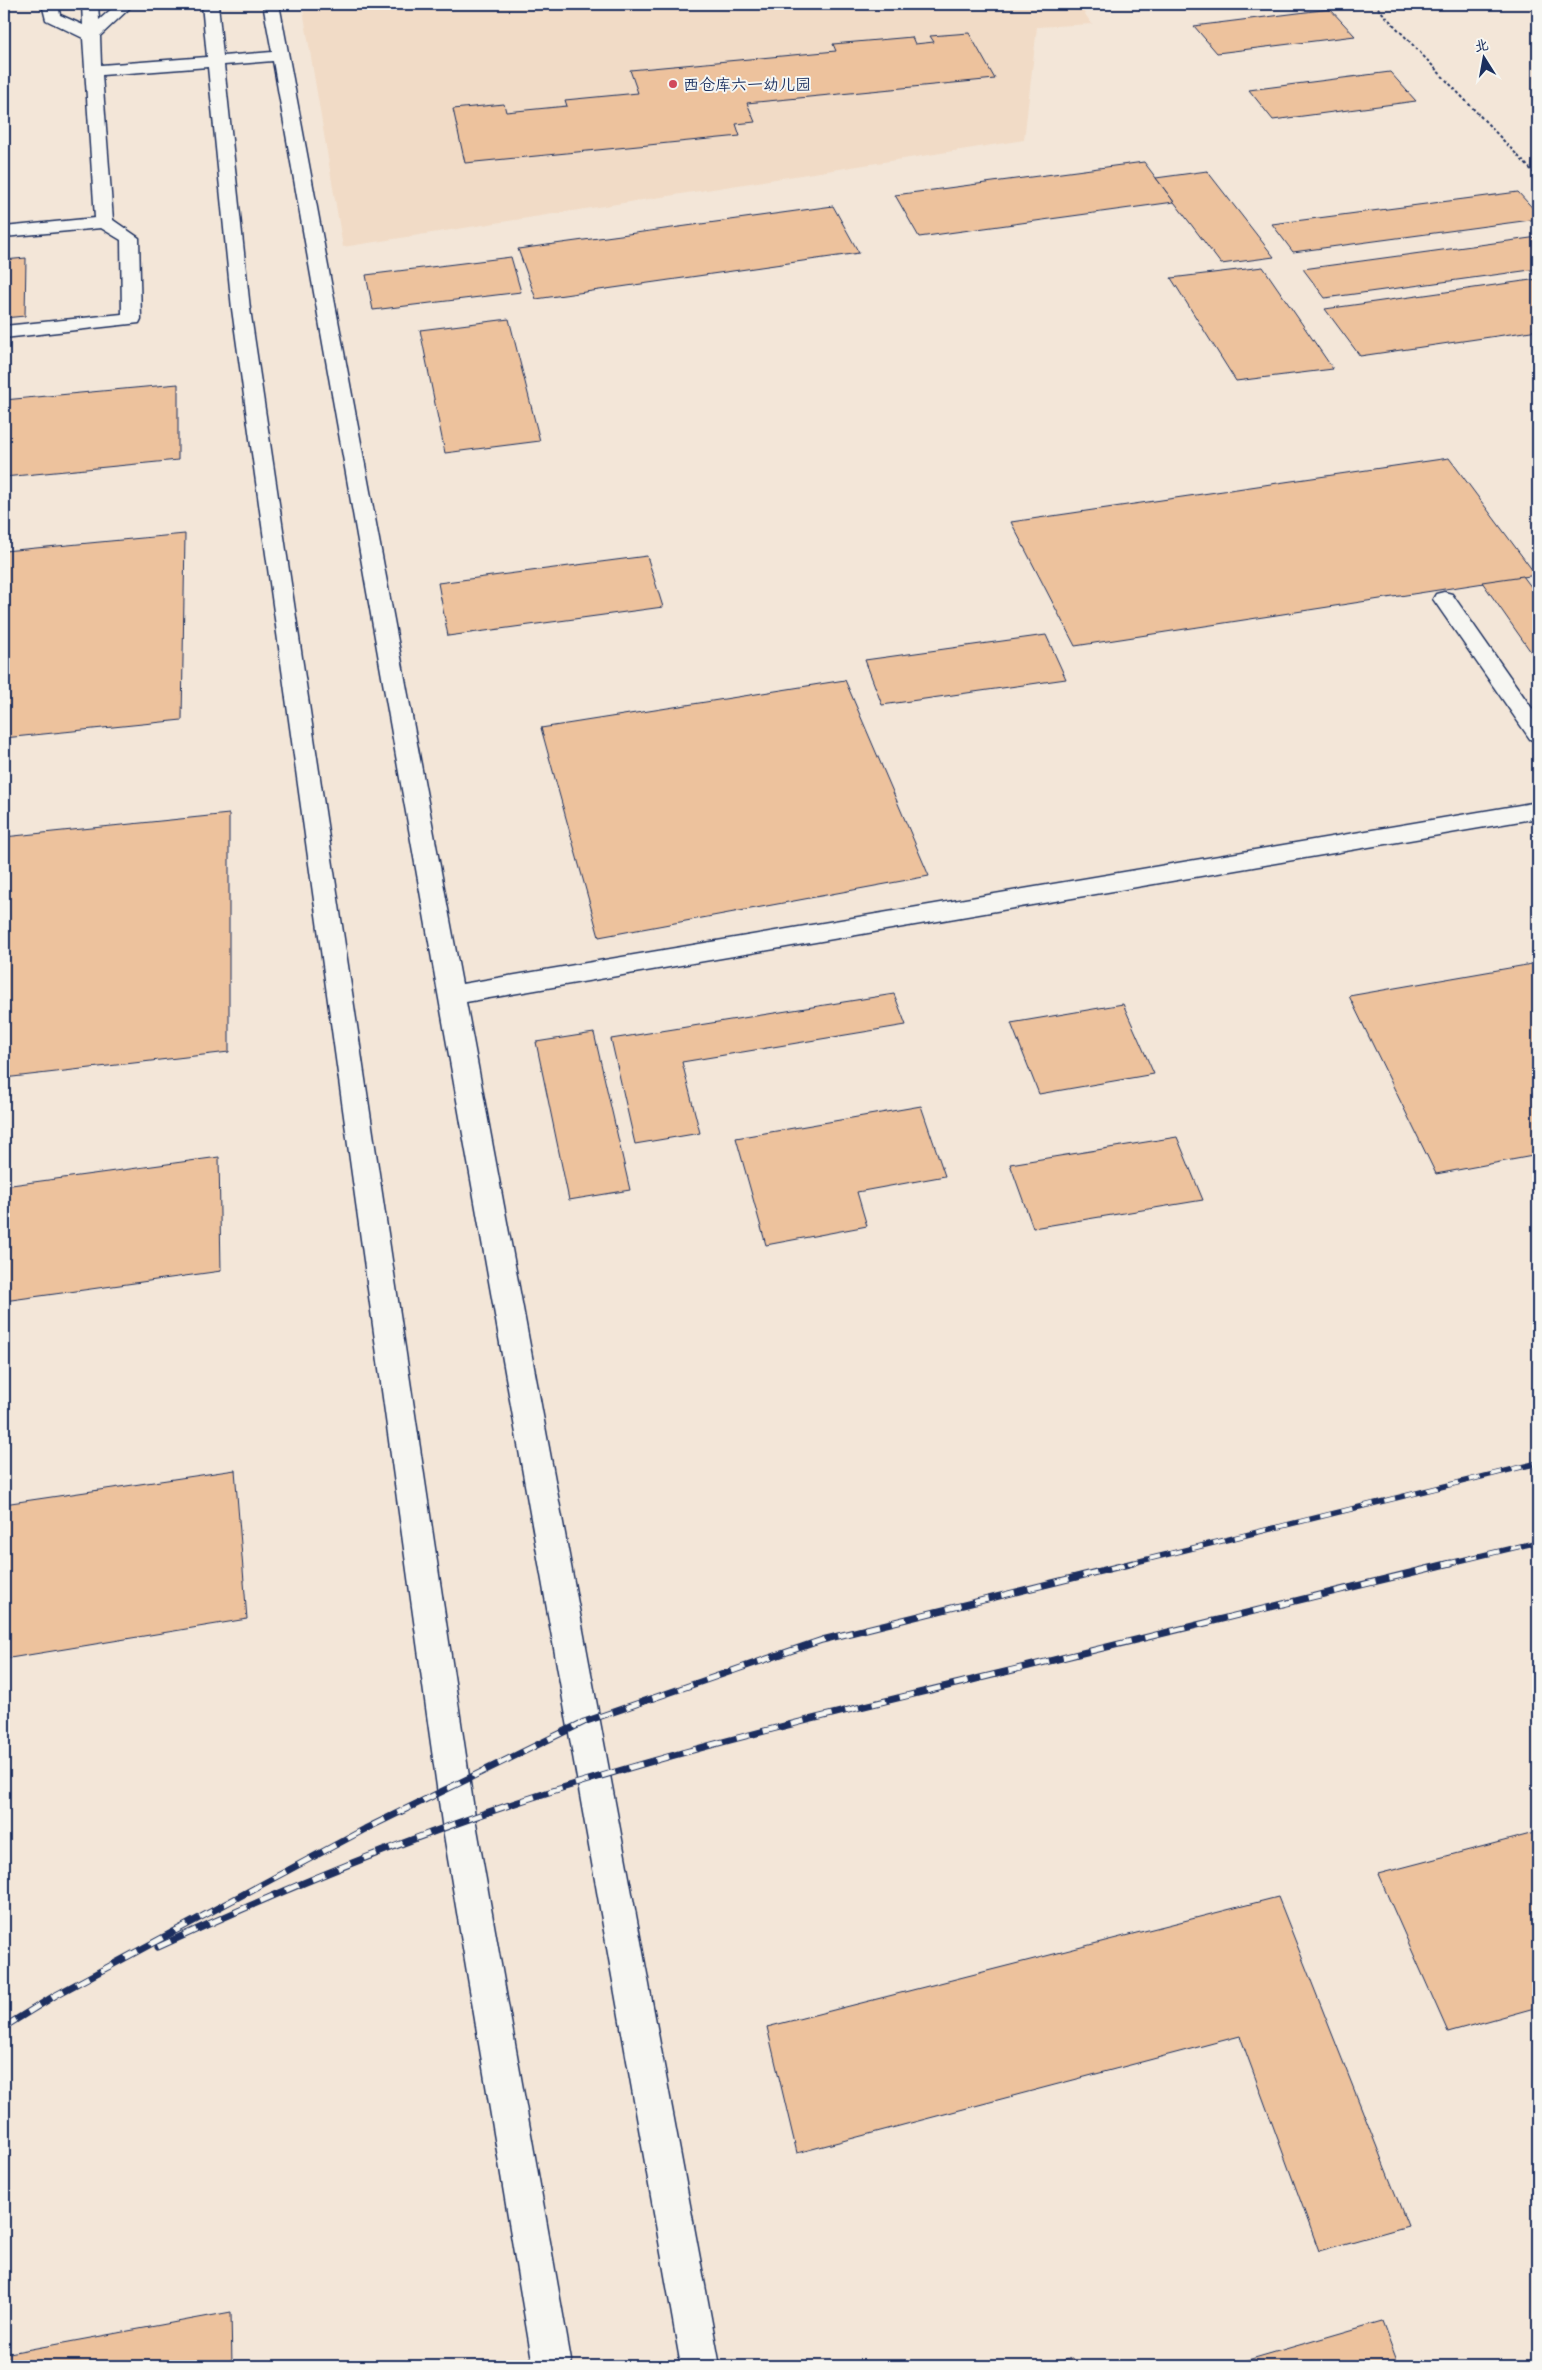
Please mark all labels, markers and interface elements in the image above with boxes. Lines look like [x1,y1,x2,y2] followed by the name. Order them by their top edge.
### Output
[1460,32,1510,82] north arrow
[1473,36,1490,55] text: 北
[683,75,811,94] place label: 西仓库六一幼儿园
[667,78,679,90] marker: 西仓库六一幼儿园

